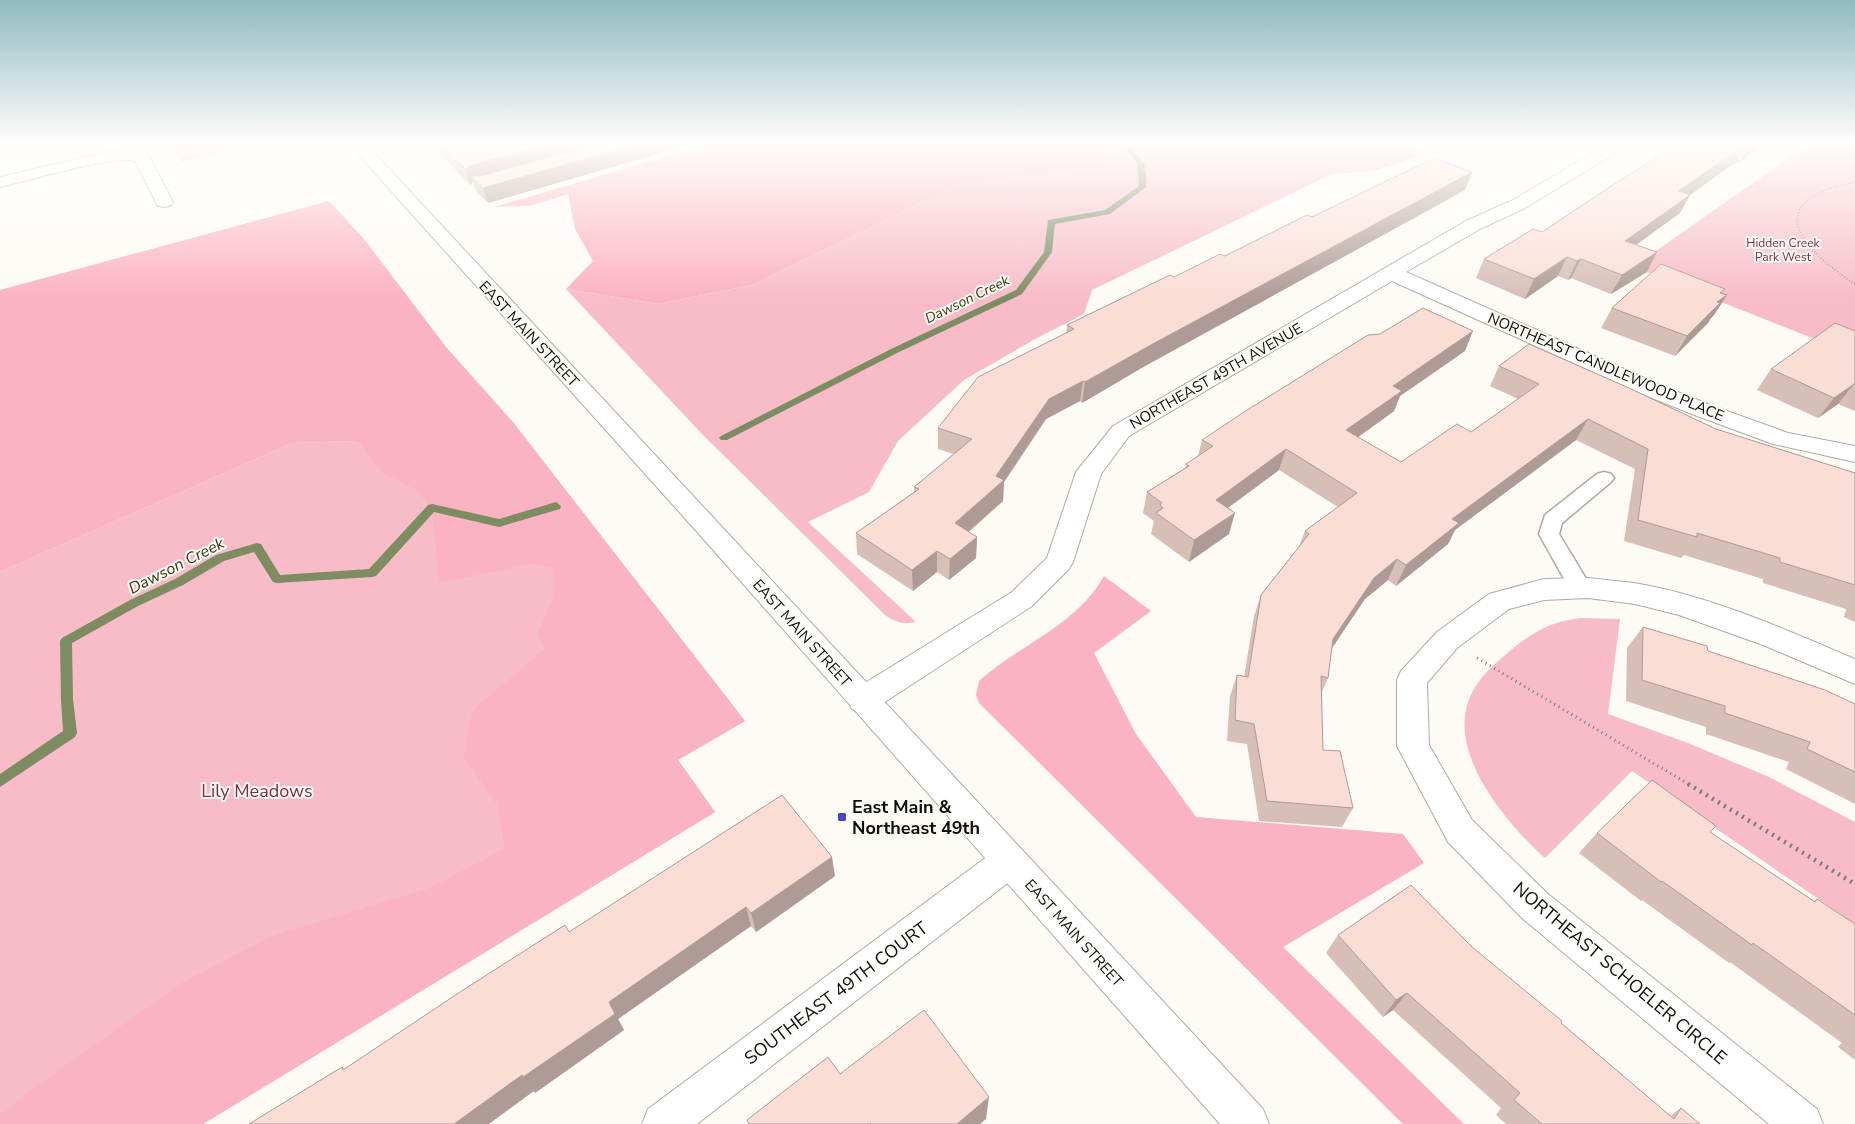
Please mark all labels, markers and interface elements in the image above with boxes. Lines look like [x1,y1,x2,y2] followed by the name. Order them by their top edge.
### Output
[1746,235,1821,265] park label: Hidden Creek Park West
[922,270,1013,328] water label: Dawson Creek
[475,277,583,391] street label: EAST MAIN STREET
[1485,308,1727,426] street label: NORTHEAST CANDLEWOOD PLACE
[1126,318,1306,434] street label: NORTHEAST 49TH AVENUE
[125,532,229,599] water label: Dawson Creek
[748,575,856,691] street label: EAST MAIN STREET
[201,779,313,803] park label: Lily Meadows
[852,795,980,840] place label: East Main & Northeast 49th
[836,811,848,823] marker: East Main & Northeast 49th
[1020,875,1128,991] street label: EAST MAIN STREET
[1508,876,1732,1070] street label: NORTHEAST SCHOELER CIRCLE
[739,916,933,1070] street label: SOUTHEAST 49TH COURT

